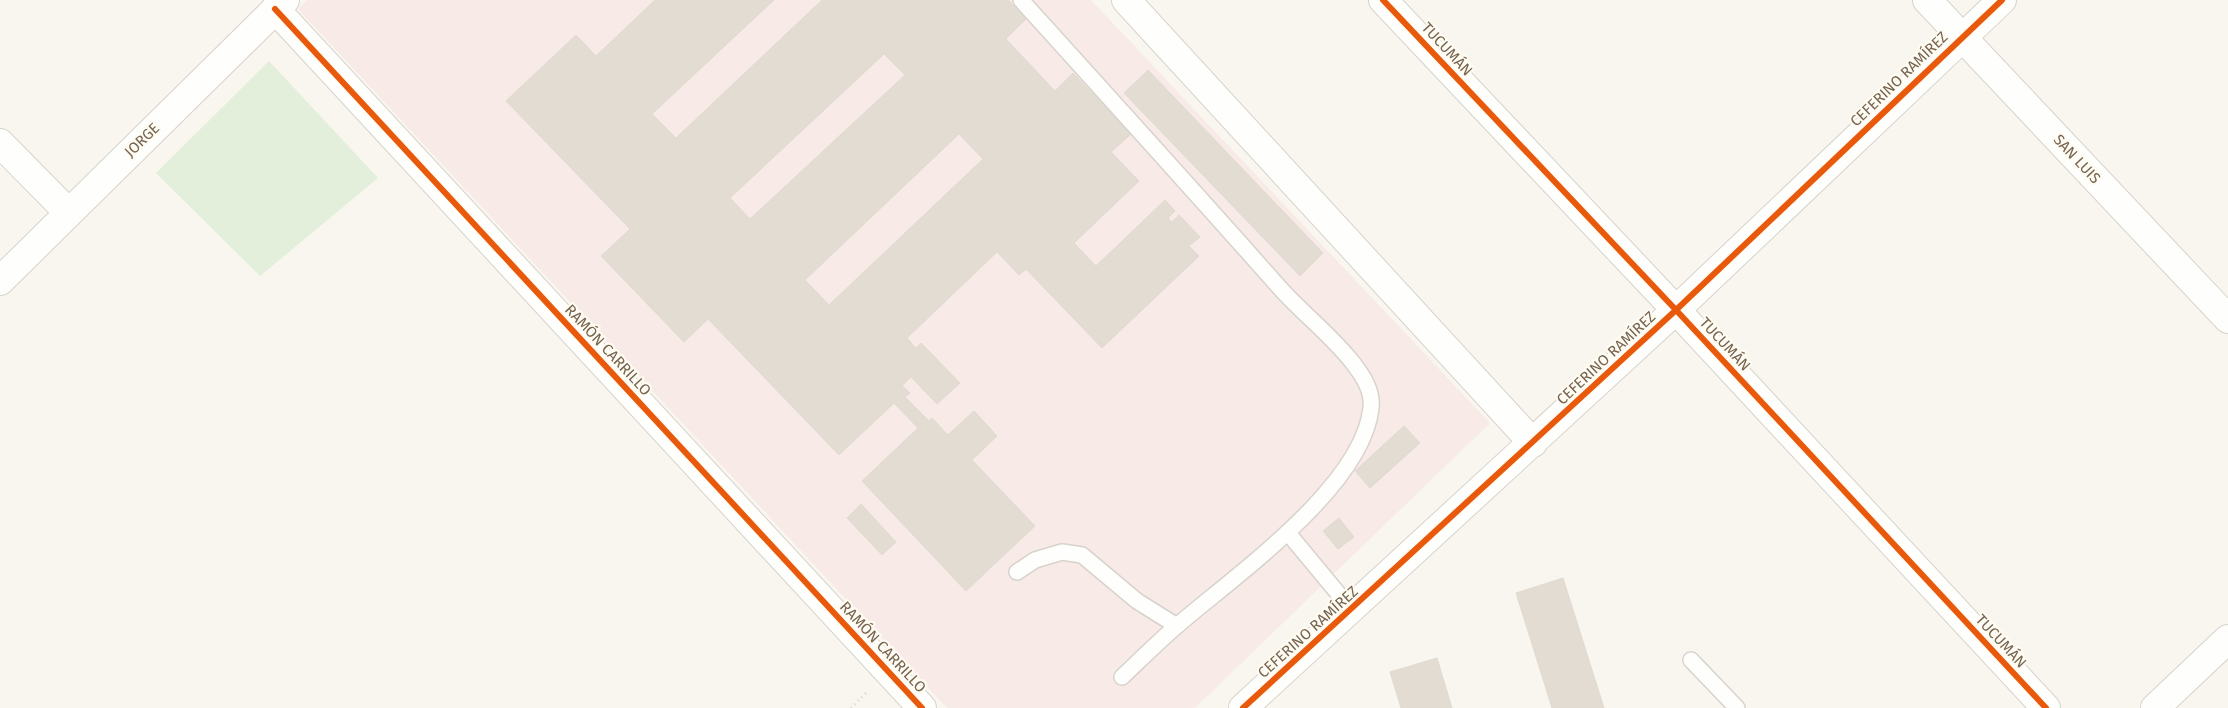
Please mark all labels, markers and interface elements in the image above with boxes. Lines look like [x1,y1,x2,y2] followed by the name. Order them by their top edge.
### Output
[1418,19,1476,79] street label: TUCUMÁN
[1847,28,1952,130] street label: CEFERINO RAMÍREZ
[121,119,163,161] street label: JORGE
[2050,131,2104,187] street label: SAN LUIS
[561,301,655,399] street label: RAMÓN CARRILLO
[1553,307,1659,408] street label: CEFERINO RAMÍREZ
[1696,314,1754,374] street label: TUCUMÁN
[1254,582,1362,682] street label: CEFERINO RAMÍREZ
[836,598,930,696] street label: RAMÓN CARRILLO
[1972,611,2030,671] street label: TUCUMÁN

